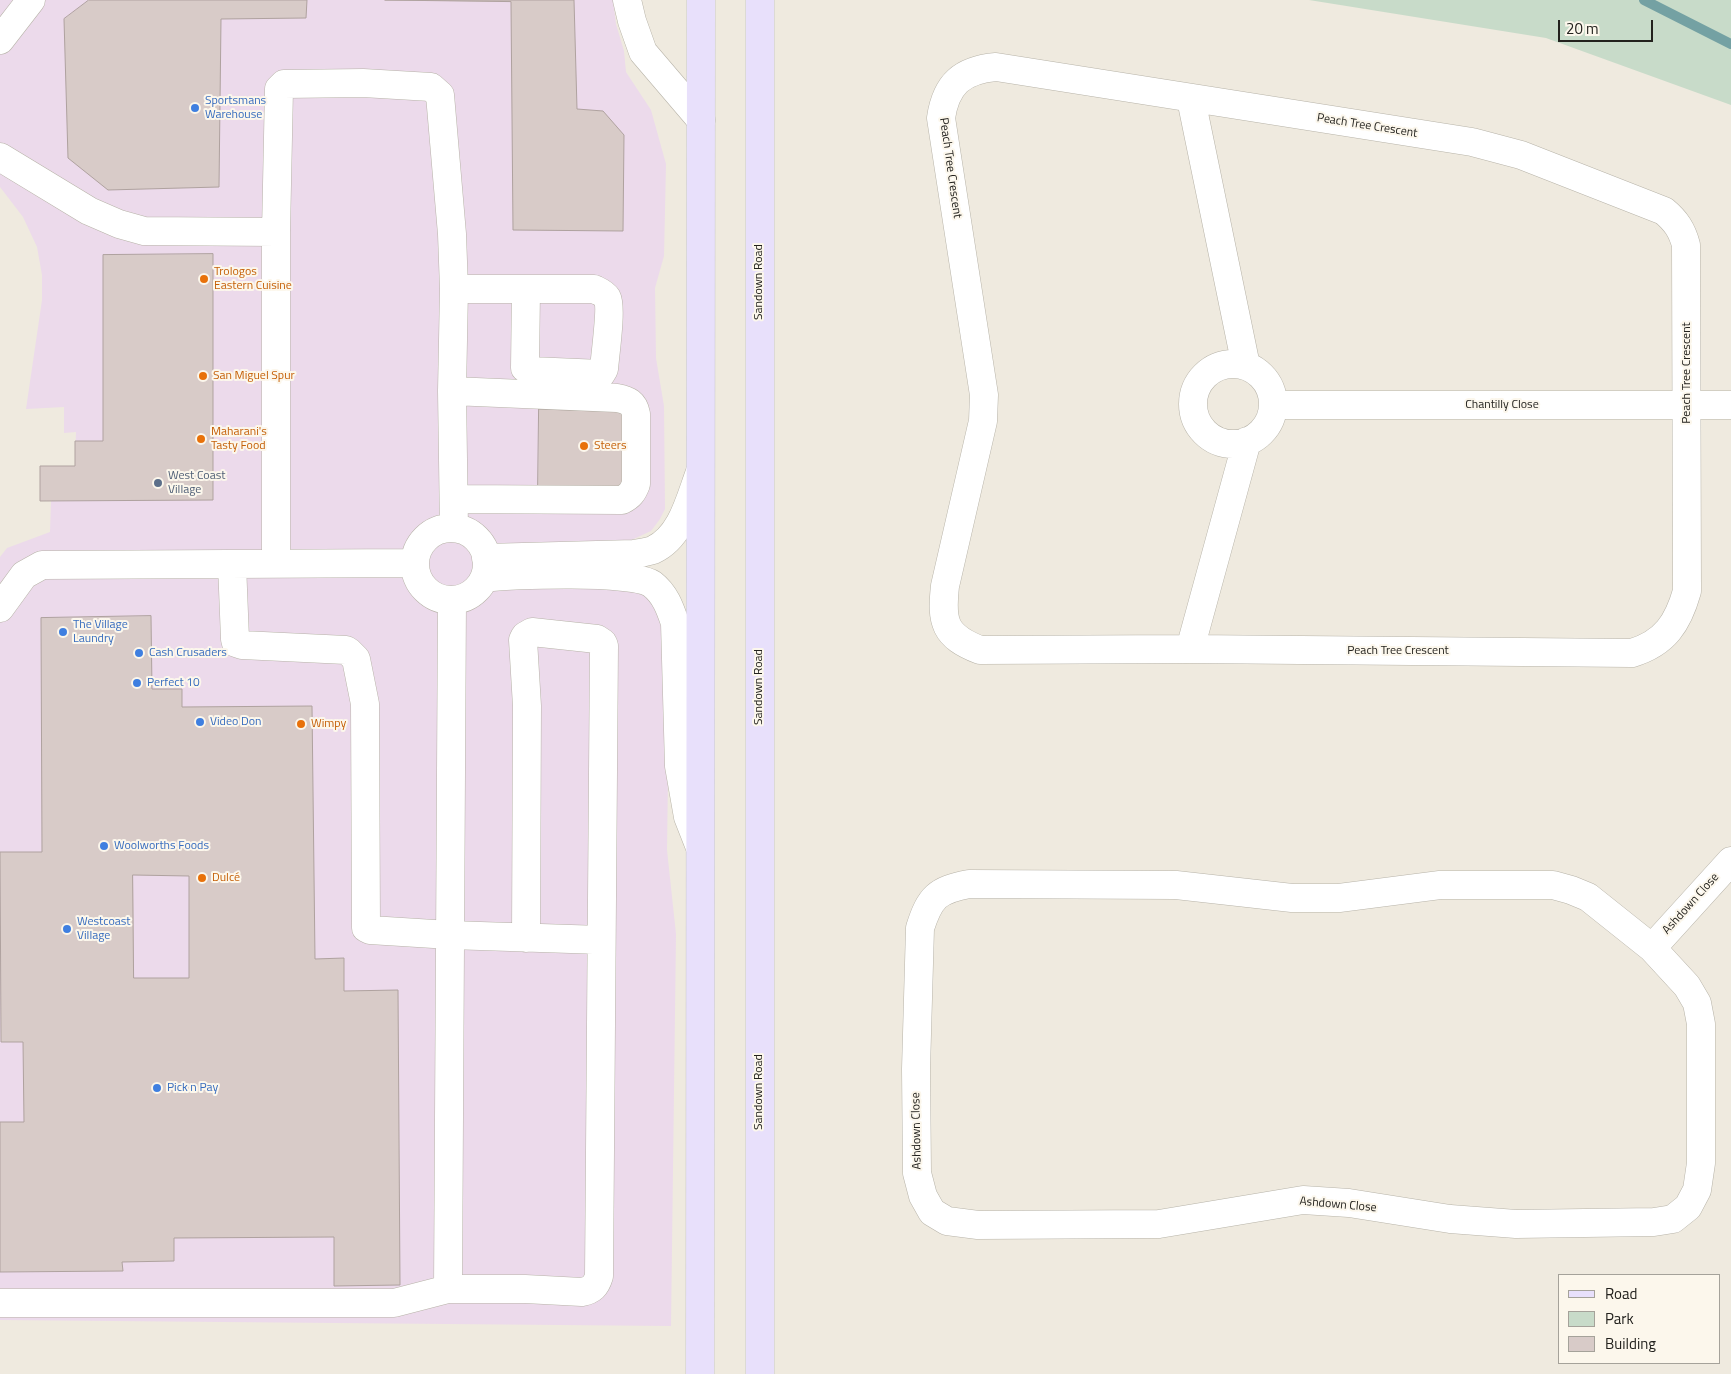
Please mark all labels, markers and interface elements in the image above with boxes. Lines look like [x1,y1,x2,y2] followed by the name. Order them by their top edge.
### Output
[1561,10,1656,42] scale bar
[1566,17,1599,40] text: 20 m
[205,94,266,122] place label: Sportsmans Warehouse
[189,102,201,114] marker: Sportsmans Warehouse
[1316,111,1418,141] street label: Peach Tree Crescent
[936,117,964,219] street label: Peach Tree Crescent
[752,244,766,320] street label: Sandown Road
[214,265,292,293] place label: Trologos Eastern Cuisine
[198,273,210,285] marker: Trologos Eastern Cuisine
[1680,322,1694,424] street label: Peach Tree Crescent
[213,369,295,383] place label: San Miguel Spur
[197,370,209,382] marker: San Miguel Spur
[1465,398,1539,412] street label: Chantilly Close
[211,425,267,453] place label: Maharani's Tasty Food
[195,433,207,445] marker: Maharani's Tasty Food
[594,439,626,453] place label: Steers
[578,440,590,452] marker: Steers
[168,469,225,497] place label: West Coast Village
[152,477,164,489] marker: West Coast Village
[73,618,128,646] place label: The Village Laundry
[57,626,69,638] marker: The Village Laundry
[1347,644,1449,658] street label: Peach Tree Crescent
[149,646,227,660] place label: Cash Crusaders
[133,647,145,659] marker: Cash Crusaders
[752,649,766,725] street label: Sandown Road
[147,676,200,690] place label: Perfect 10
[131,677,143,689] marker: Perfect 10
[210,715,262,729] place label: Video Don
[194,716,206,728] marker: Video Don
[311,717,346,731] place label: Wimpy
[295,718,307,730] marker: Wimpy
[114,839,209,853] place label: Woolworths Foods
[98,840,110,852] marker: Woolworths Foods
[1660,870,1722,938] street label: Ashdown Close
[212,871,240,885] place label: Dulcé
[196,872,208,884] marker: Dulcé
[77,915,131,943] place label: Westcoast Village
[61,923,73,935] marker: Westcoast Village
[752,1054,766,1130] street label: Sandown Road
[167,1081,218,1095] place label: Pick n Pay
[151,1082,163,1094] marker: Pick n Pay
[909,1092,925,1170] street label: Ashdown Close
[1299,1194,1377,1216] street label: Ashdown Close
[1558,1274,1721,1364] legend
[1605,1282,1637,1305] text: Road
[1605,1307,1634,1330] text: Park
[1605,1332,1656,1355] text: Building

